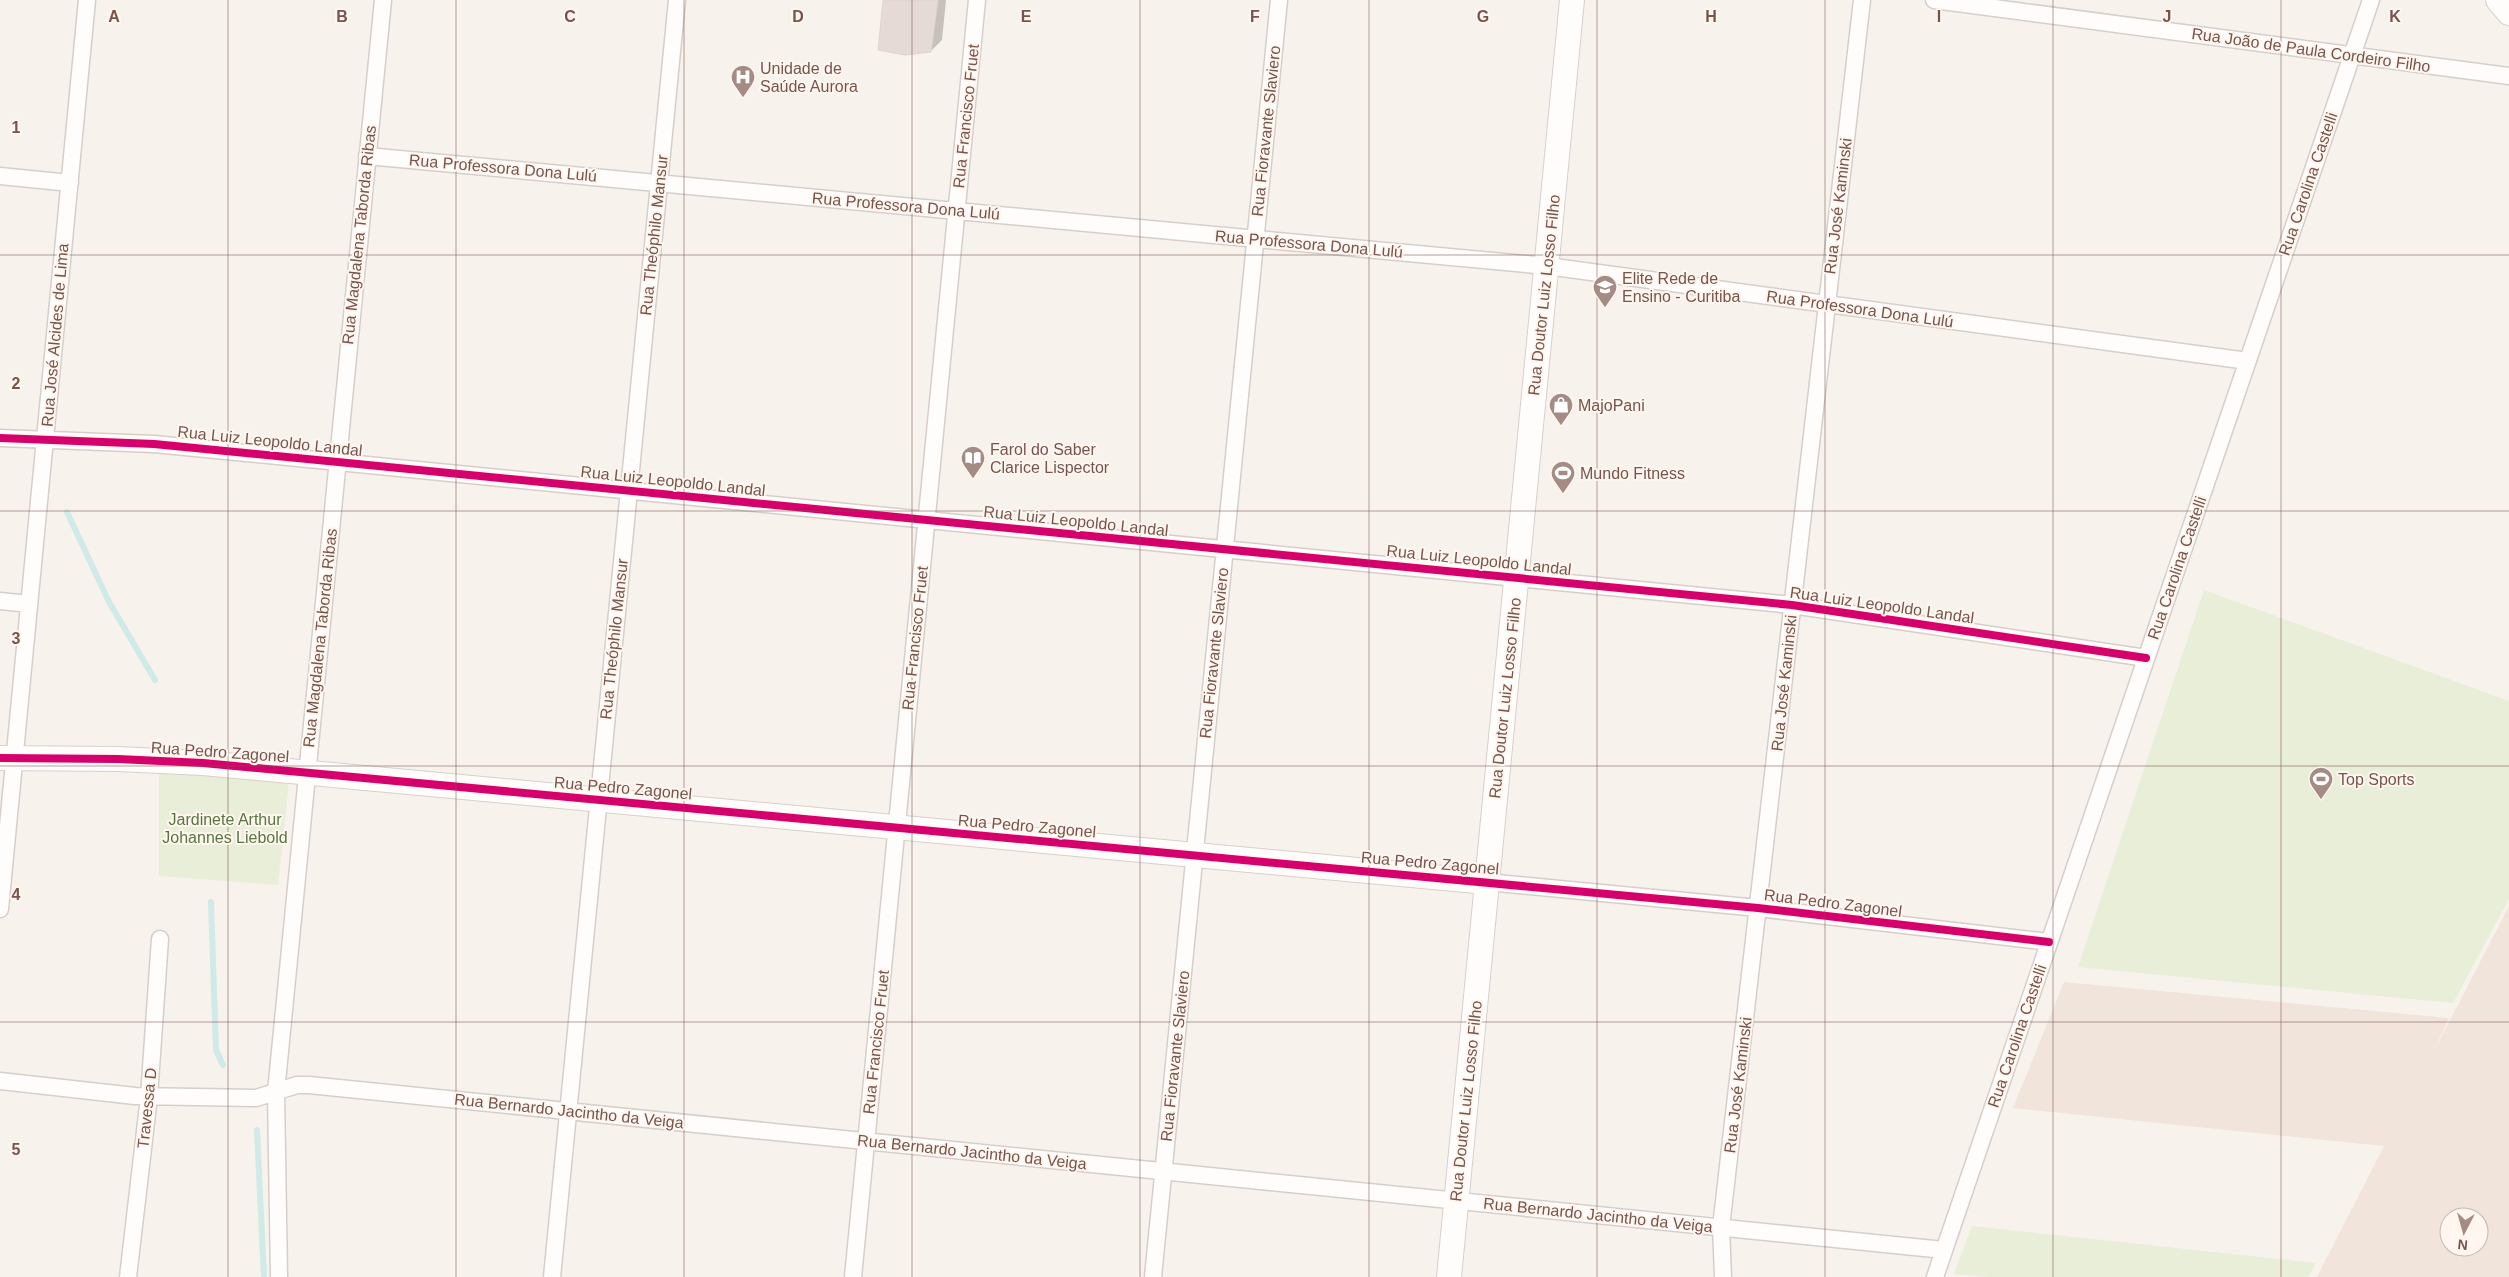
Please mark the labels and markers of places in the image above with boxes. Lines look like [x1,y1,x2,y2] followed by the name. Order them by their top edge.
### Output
[760,60,858,95] place label: Unidade de Saúde Aurora
[730,64,756,98] hospital icon: Unidade de Saúde Aurora
[1622,270,1740,305] place label: Elite Rede de Ensino - Curitiba
[1592,274,1618,308] school or university icon: Elite Rede de Ensino - Curitiba
[1548,392,1574,426] shop icon: MajoPani
[1578,397,1645,414] place label: MajoPani
[990,441,1110,476] place label: Farol do Saber Clarice Lispector
[960,445,986,479] library icon: Farol do Saber Clarice Lispector
[1550,460,1576,494] sports icon: Mundo Fitness
[1580,465,1685,482] place label: Mundo Fitness
[2308,766,2334,800] sports icon: Top Sports
[2338,771,2414,788] place label: Top Sports

